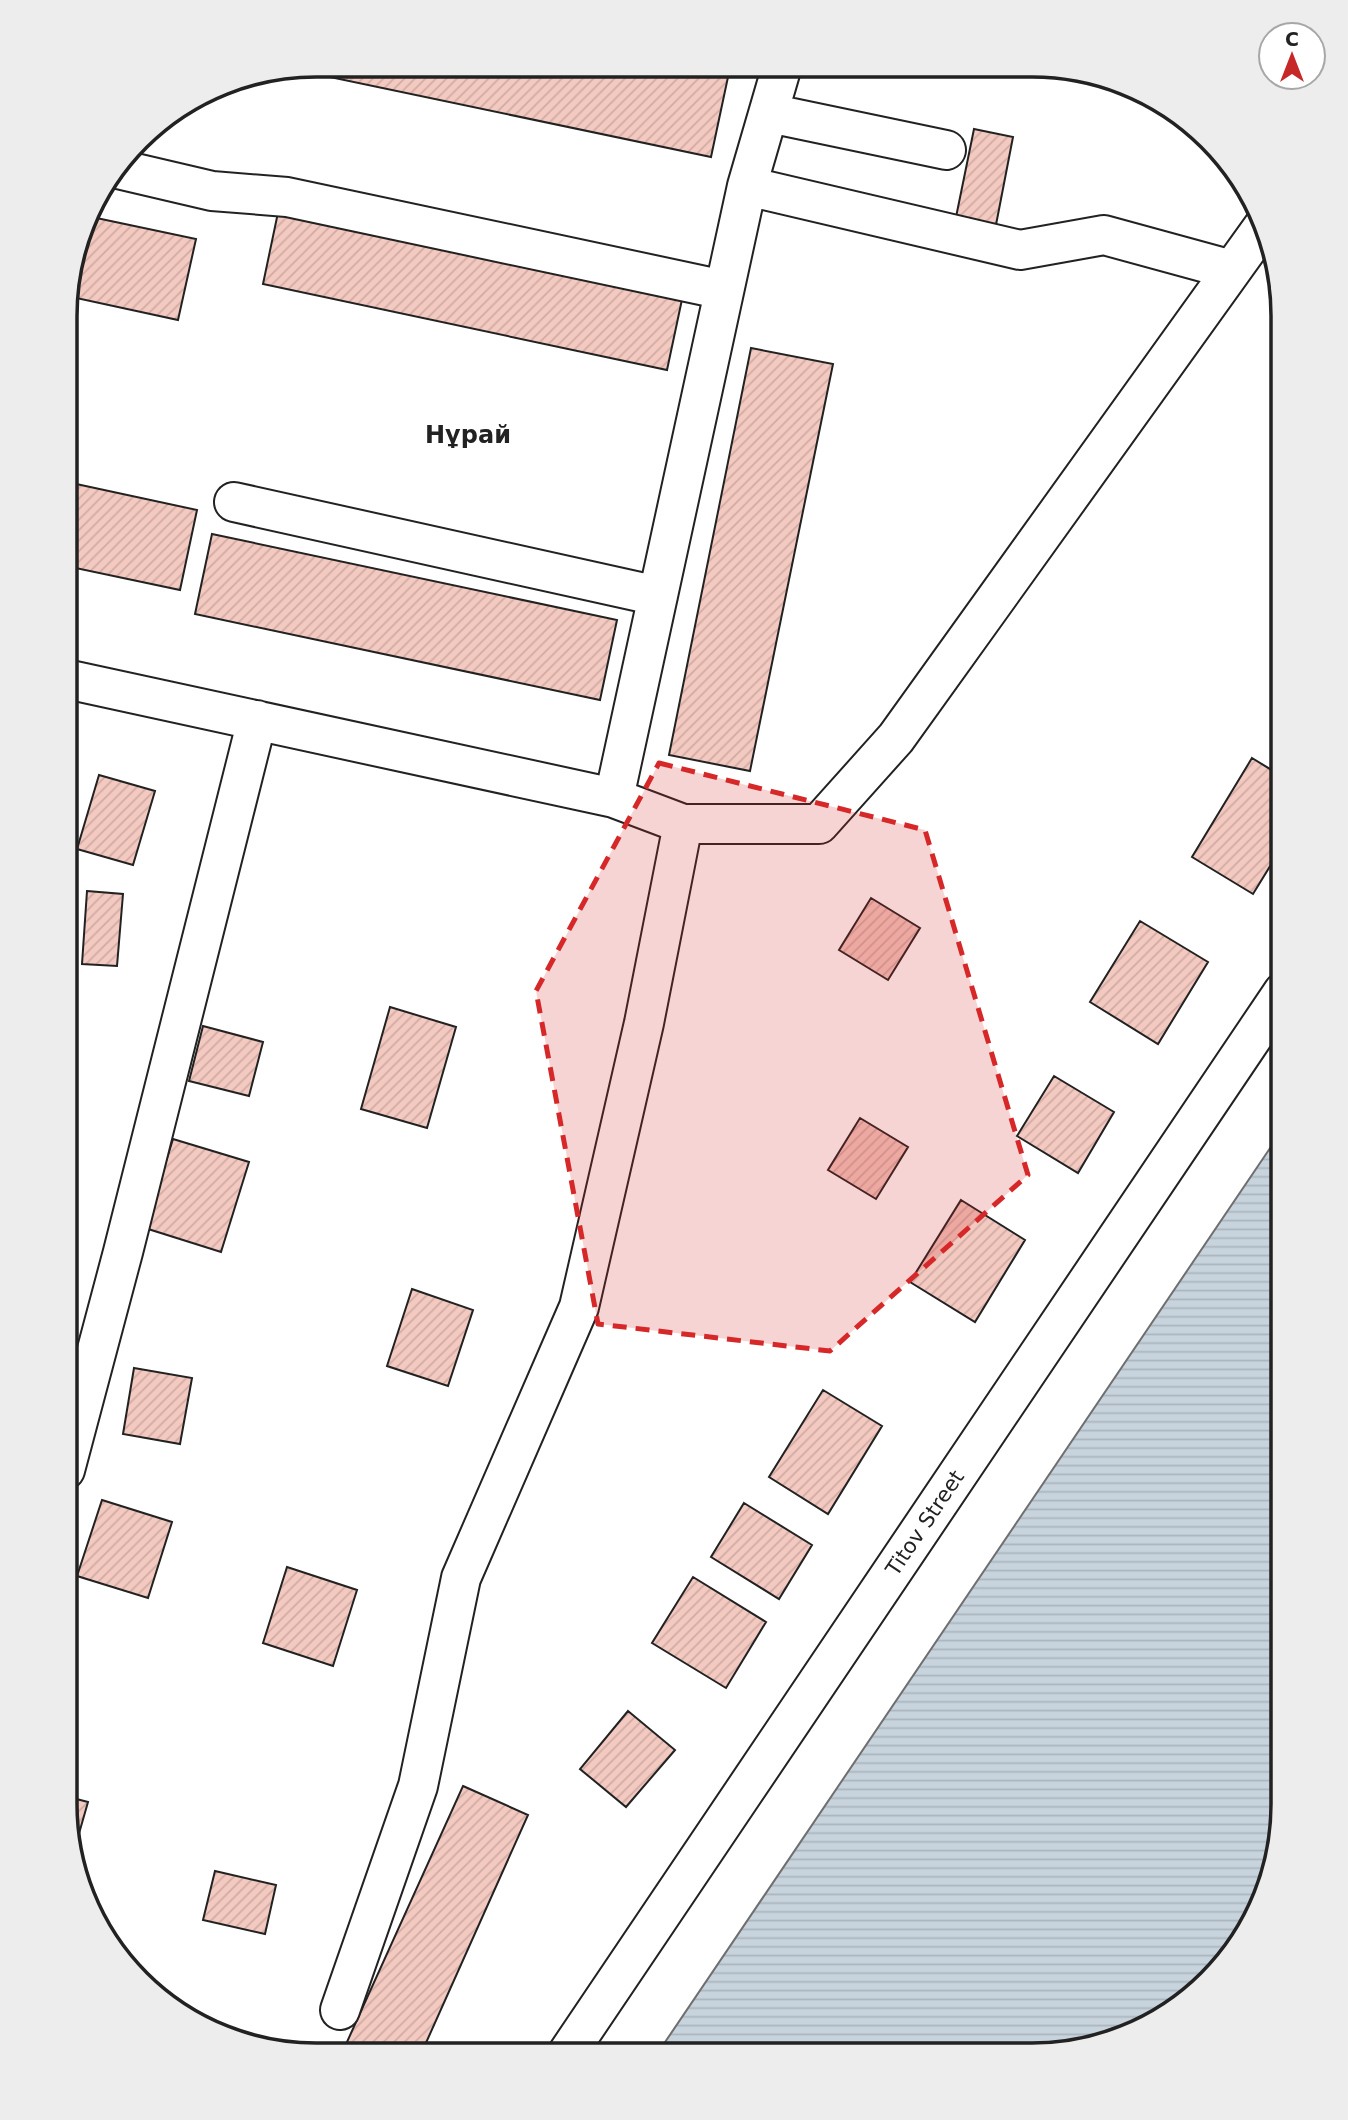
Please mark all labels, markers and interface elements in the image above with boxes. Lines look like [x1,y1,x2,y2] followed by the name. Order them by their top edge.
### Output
[1257,21,1327,91] north arrow
[1285,28,1299,50] text: С
[425,421,511,449] district label: Нұрай
[880,1466,969,1581] street label: Titov Street

